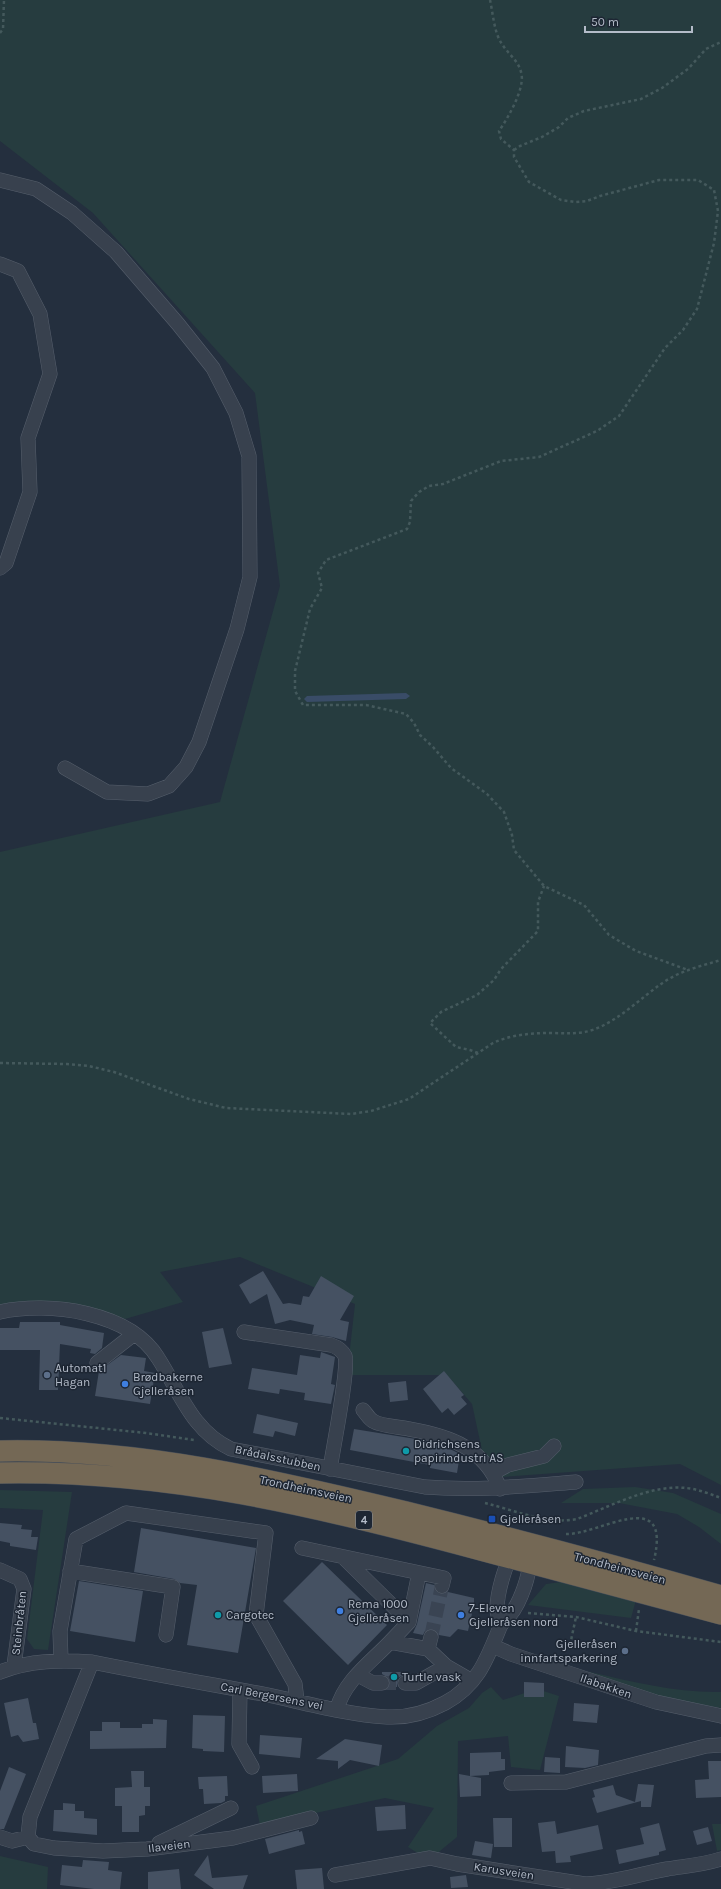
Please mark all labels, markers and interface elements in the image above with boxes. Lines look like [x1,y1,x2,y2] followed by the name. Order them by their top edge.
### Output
[585,8,692,34] scale bar
[591,15,619,29] text: 50 m
[55,1361,107,1389] place label: Automat1 Hagan
[42,1370,52,1380] marker: Automat1 Hagan
[133,1370,203,1398] place label: Brødbakerne Gjelleråsen
[120,1379,130,1389] marker: Brødbakerne Gjelleråsen
[414,1437,503,1465] place label: Didrichsens papirindustri AS
[234,1442,322,1474] street label: Brådalsstubben
[401,1446,411,1456] marker: Didrichsens papirindustri AS
[259,1472,353,1506] street label: Trondheimsveien
[356,1511,372,1529] road number: 4
[500,1512,561,1526] place label: Gjelleråsen
[487,1514,497,1524] marker: Gjelleråsen
[573,1549,667,1587] street label: Trondheimsveien
[9,1590,29,1656] street label: Steinbråten
[348,1597,409,1625] place label: Rema 1000 Gjelleråsen
[469,1601,558,1629] place label: 7-Eleven Gjelleråsen nord
[335,1606,345,1616] marker: Rema 1000 Gjelleråsen
[226,1608,274,1622] place label: Cargotec
[213,1610,223,1620] marker: Cargotec
[456,1610,466,1620] marker: 7-Eleven Gjelleråsen nord
[520,1637,617,1665] place label: Gjelleråsen innfartsparkering
[620,1646,630,1656] marker: Gjelleråsen innfartsparkering
[402,1670,462,1684] place label: Turtle vask
[578,1671,634,1701] street label: Ilabakken
[389,1672,399,1682] marker: Turtle vask
[220,1679,324,1713] street label: Carl Bergersens vei
[147,1836,191,1856] street label: Ilaveien
[473,1859,535,1883] street label: Karusveien

